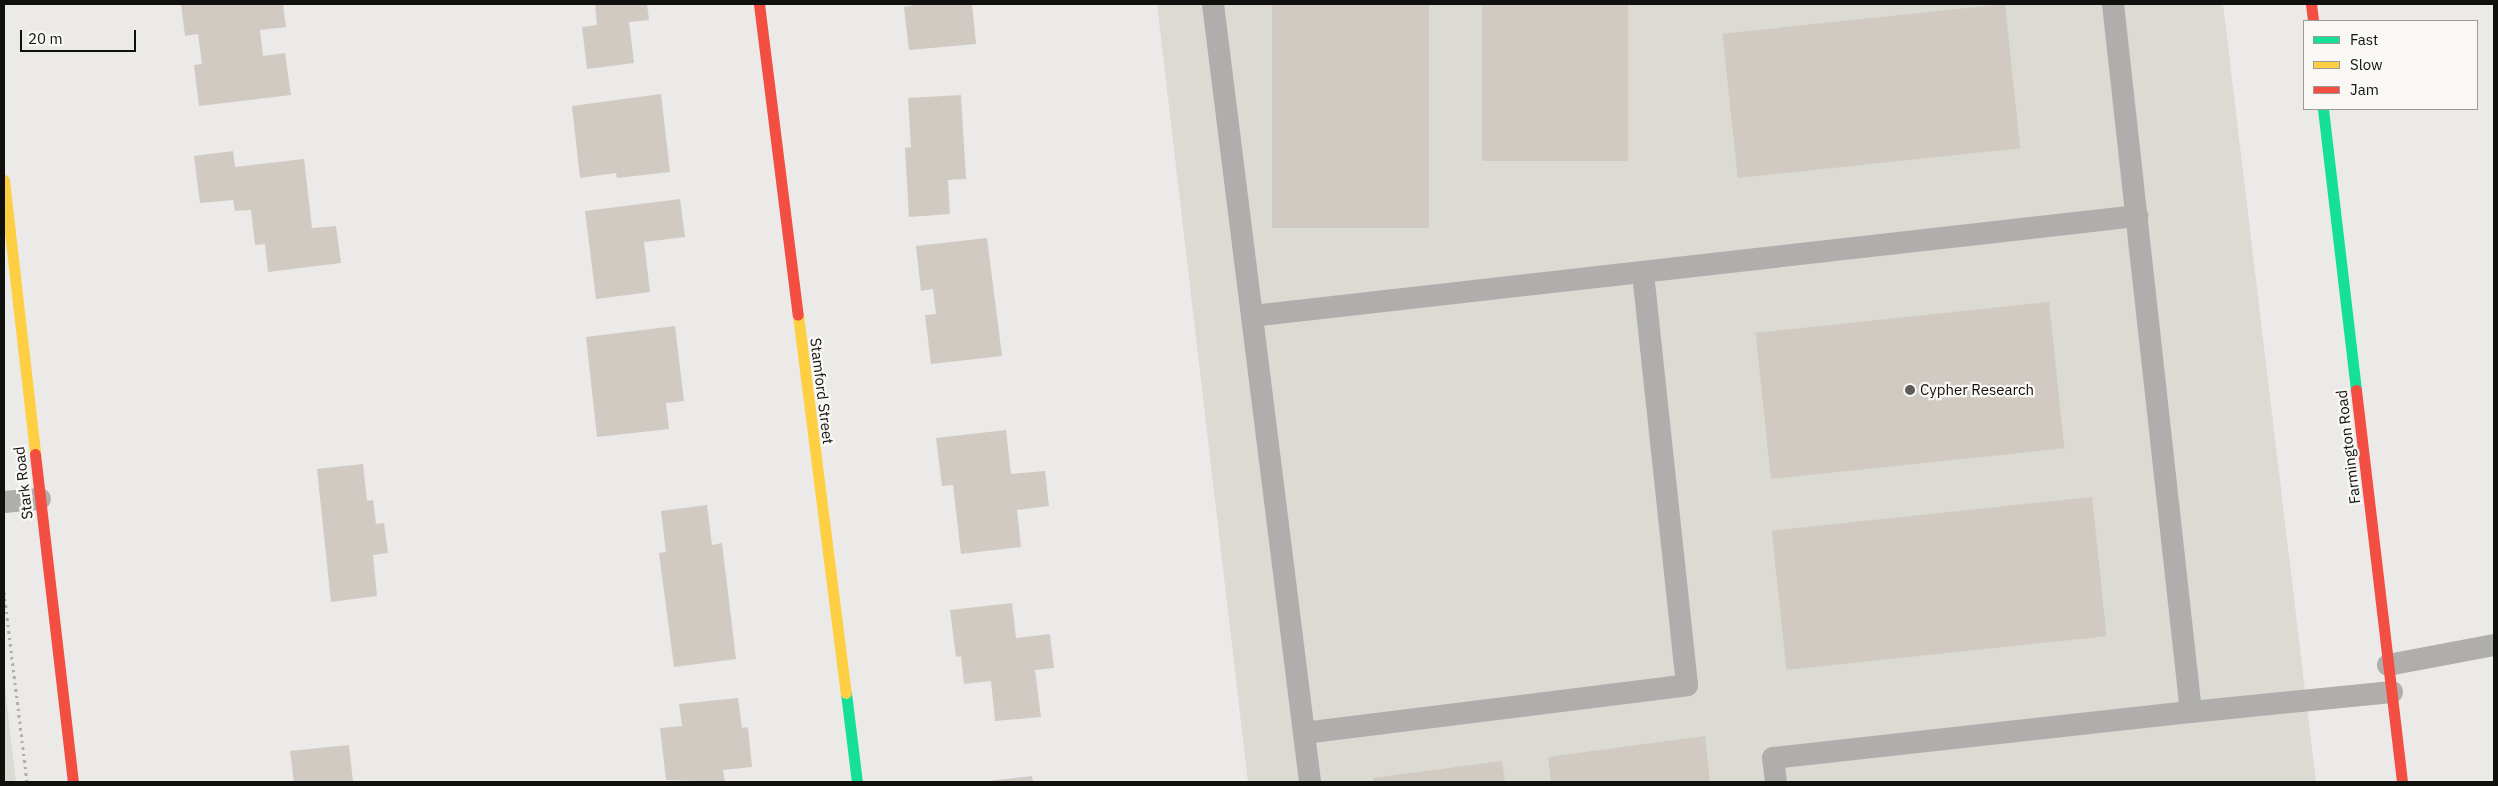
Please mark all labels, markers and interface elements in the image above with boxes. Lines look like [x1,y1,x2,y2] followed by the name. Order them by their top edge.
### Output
[22,20,139,52] scale bar
[2303,20,2478,110] legend
[28,29,63,48] text: 20 m
[2350,30,2378,49] text: Fast
[2350,55,2383,74] text: Slow
[2350,80,2379,99] text: Jam
[807,337,837,445] street label: Stamford Street
[1920,381,2034,399] place label: Cypher Research
[1904,384,1916,396] marker: Cypher Research
[2332,389,2364,505] street label: Farmington Road
[10,445,36,521] street label: Stark Road

